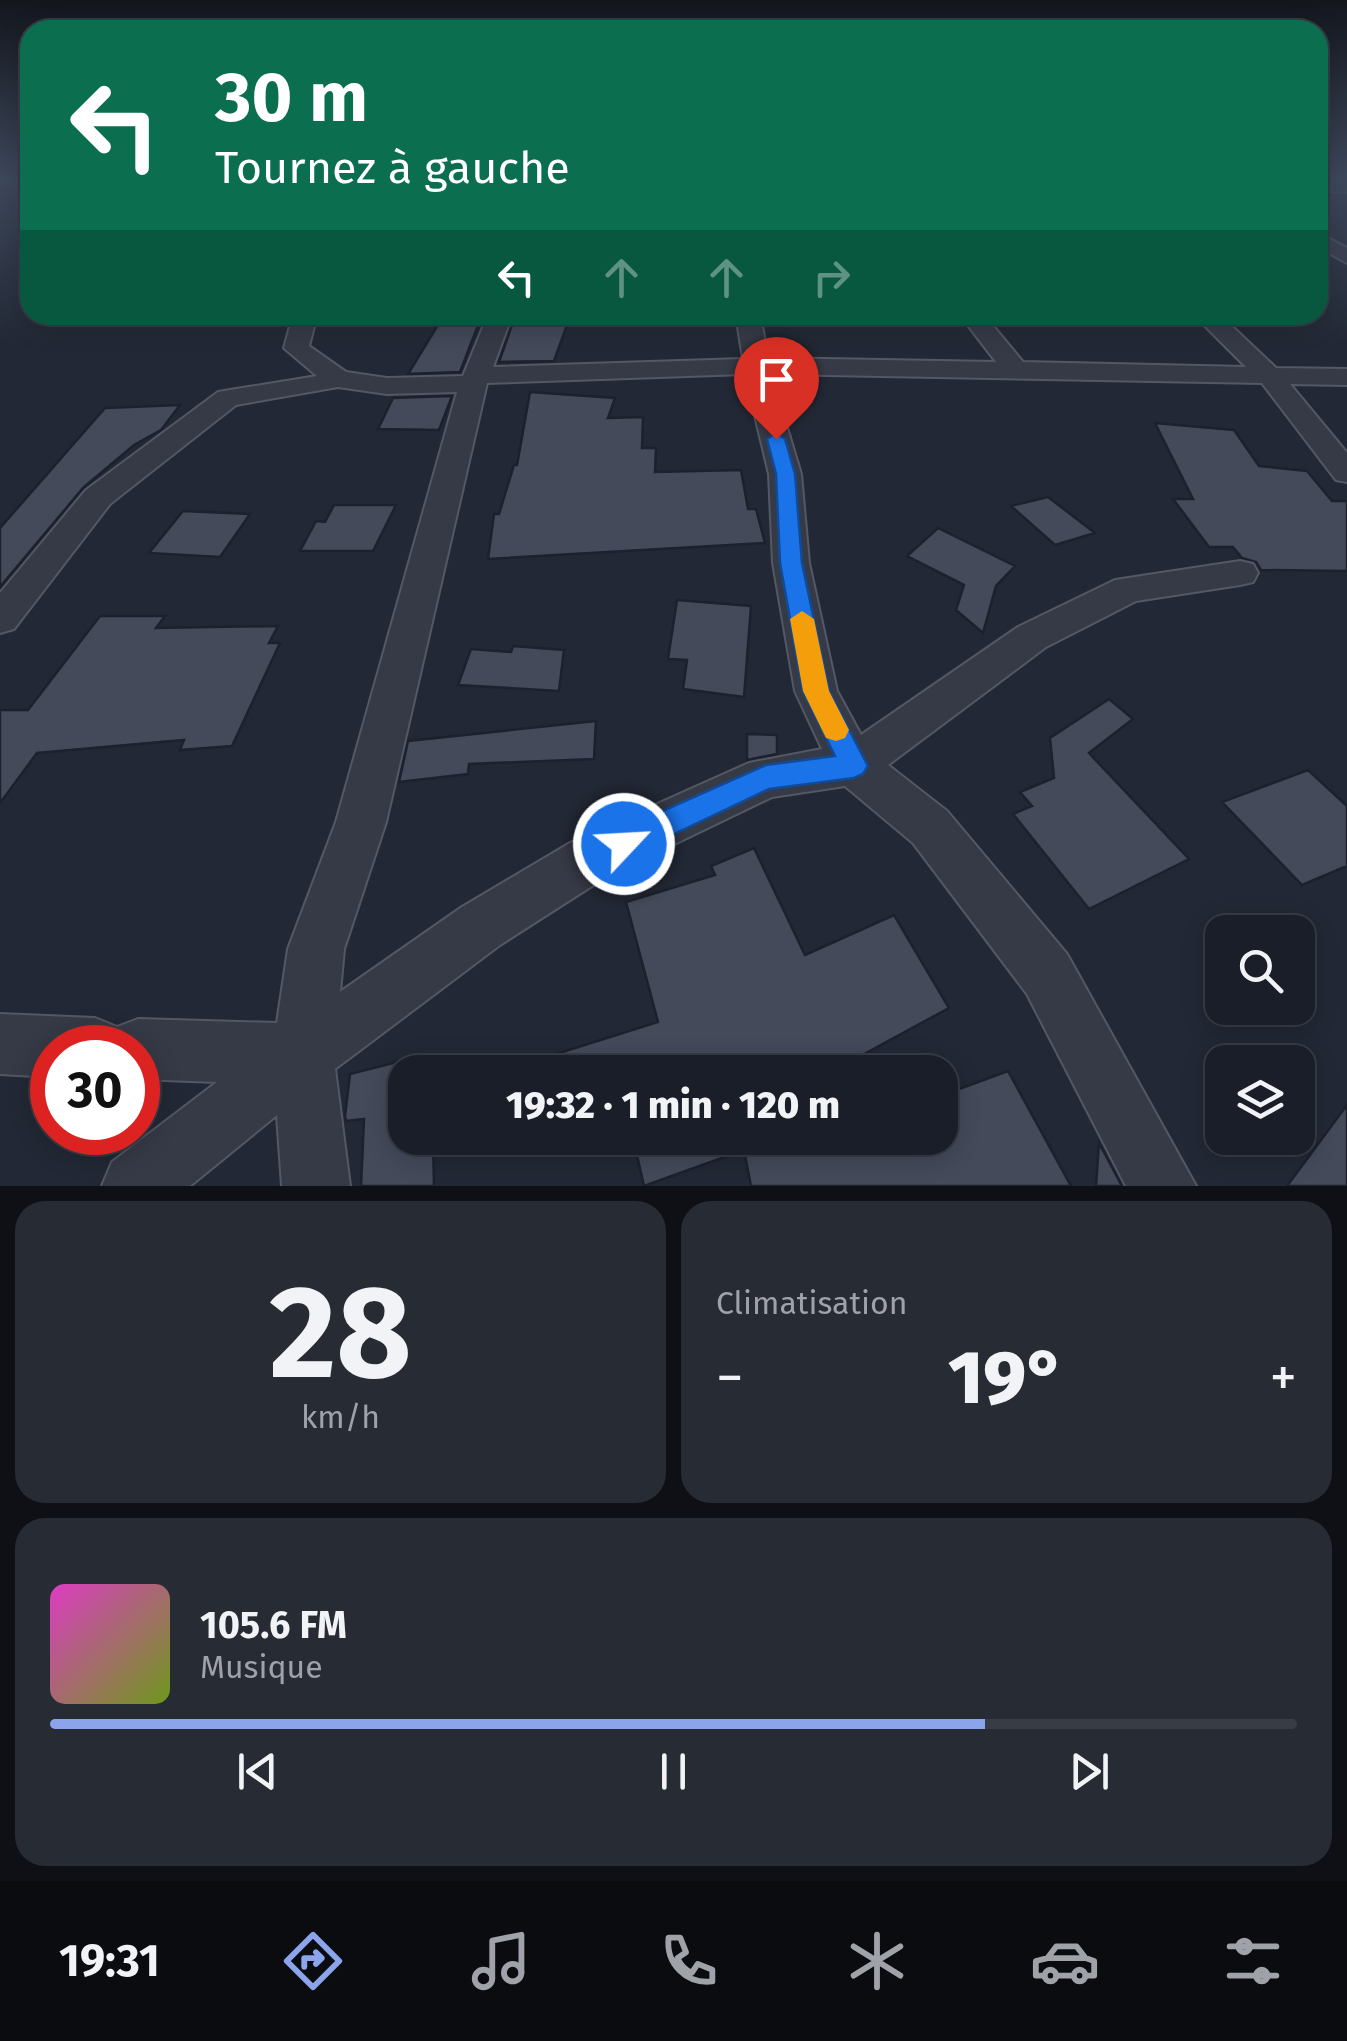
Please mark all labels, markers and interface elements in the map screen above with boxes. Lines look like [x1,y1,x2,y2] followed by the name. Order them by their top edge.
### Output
[215,56,368,140] text: 30 m
[50,60,180,190] icon: left
[215,141,570,195] text: Tournez à gauche
[489,250,544,305] icon: left
[594,250,649,305] icon: ahead
[699,250,754,305] icon: ahead
[804,250,859,305] icon: right
[734,337,819,440] pin
[749,352,804,407] icon: arrive
[572,792,676,896] position arrow
[1205,915,1315,1155] map controls
[1205,915,1315,1025] button: search
[30,1025,160,1155] speed limit sign: 30
[1205,1045,1315,1155] button: layers
[506,1082,840,1128] text: 19:32 · 1 min · 120 m
[269,1255,412,1411] text: 28
[716,1284,907,1322] text: Climatisation
[948,1333,1065,1423] text: 19°
[716,1345,744,1411] text: −
[1270,1345,1297,1411] text: +
[301,1398,380,1436] text: km/h
[200,1602,347,1648] text: 105.6 FM
[200,1648,323,1686] text: Musique
[230,1744,285,1799] icon: previous
[646,1744,701,1799] icon: pause
[1062,1744,1117,1799] icon: next
[278,1926,348,1996] icon: directions
[466,1926,536,1996] icon: music
[654,1926,724,1996] icon: phone
[842,1926,912,1996] icon: climate
[1030,1926,1100,1996] icon: car
[1218,1926,1288,1996] icon: filters
[59,1934,160,1988] text: 19:31

